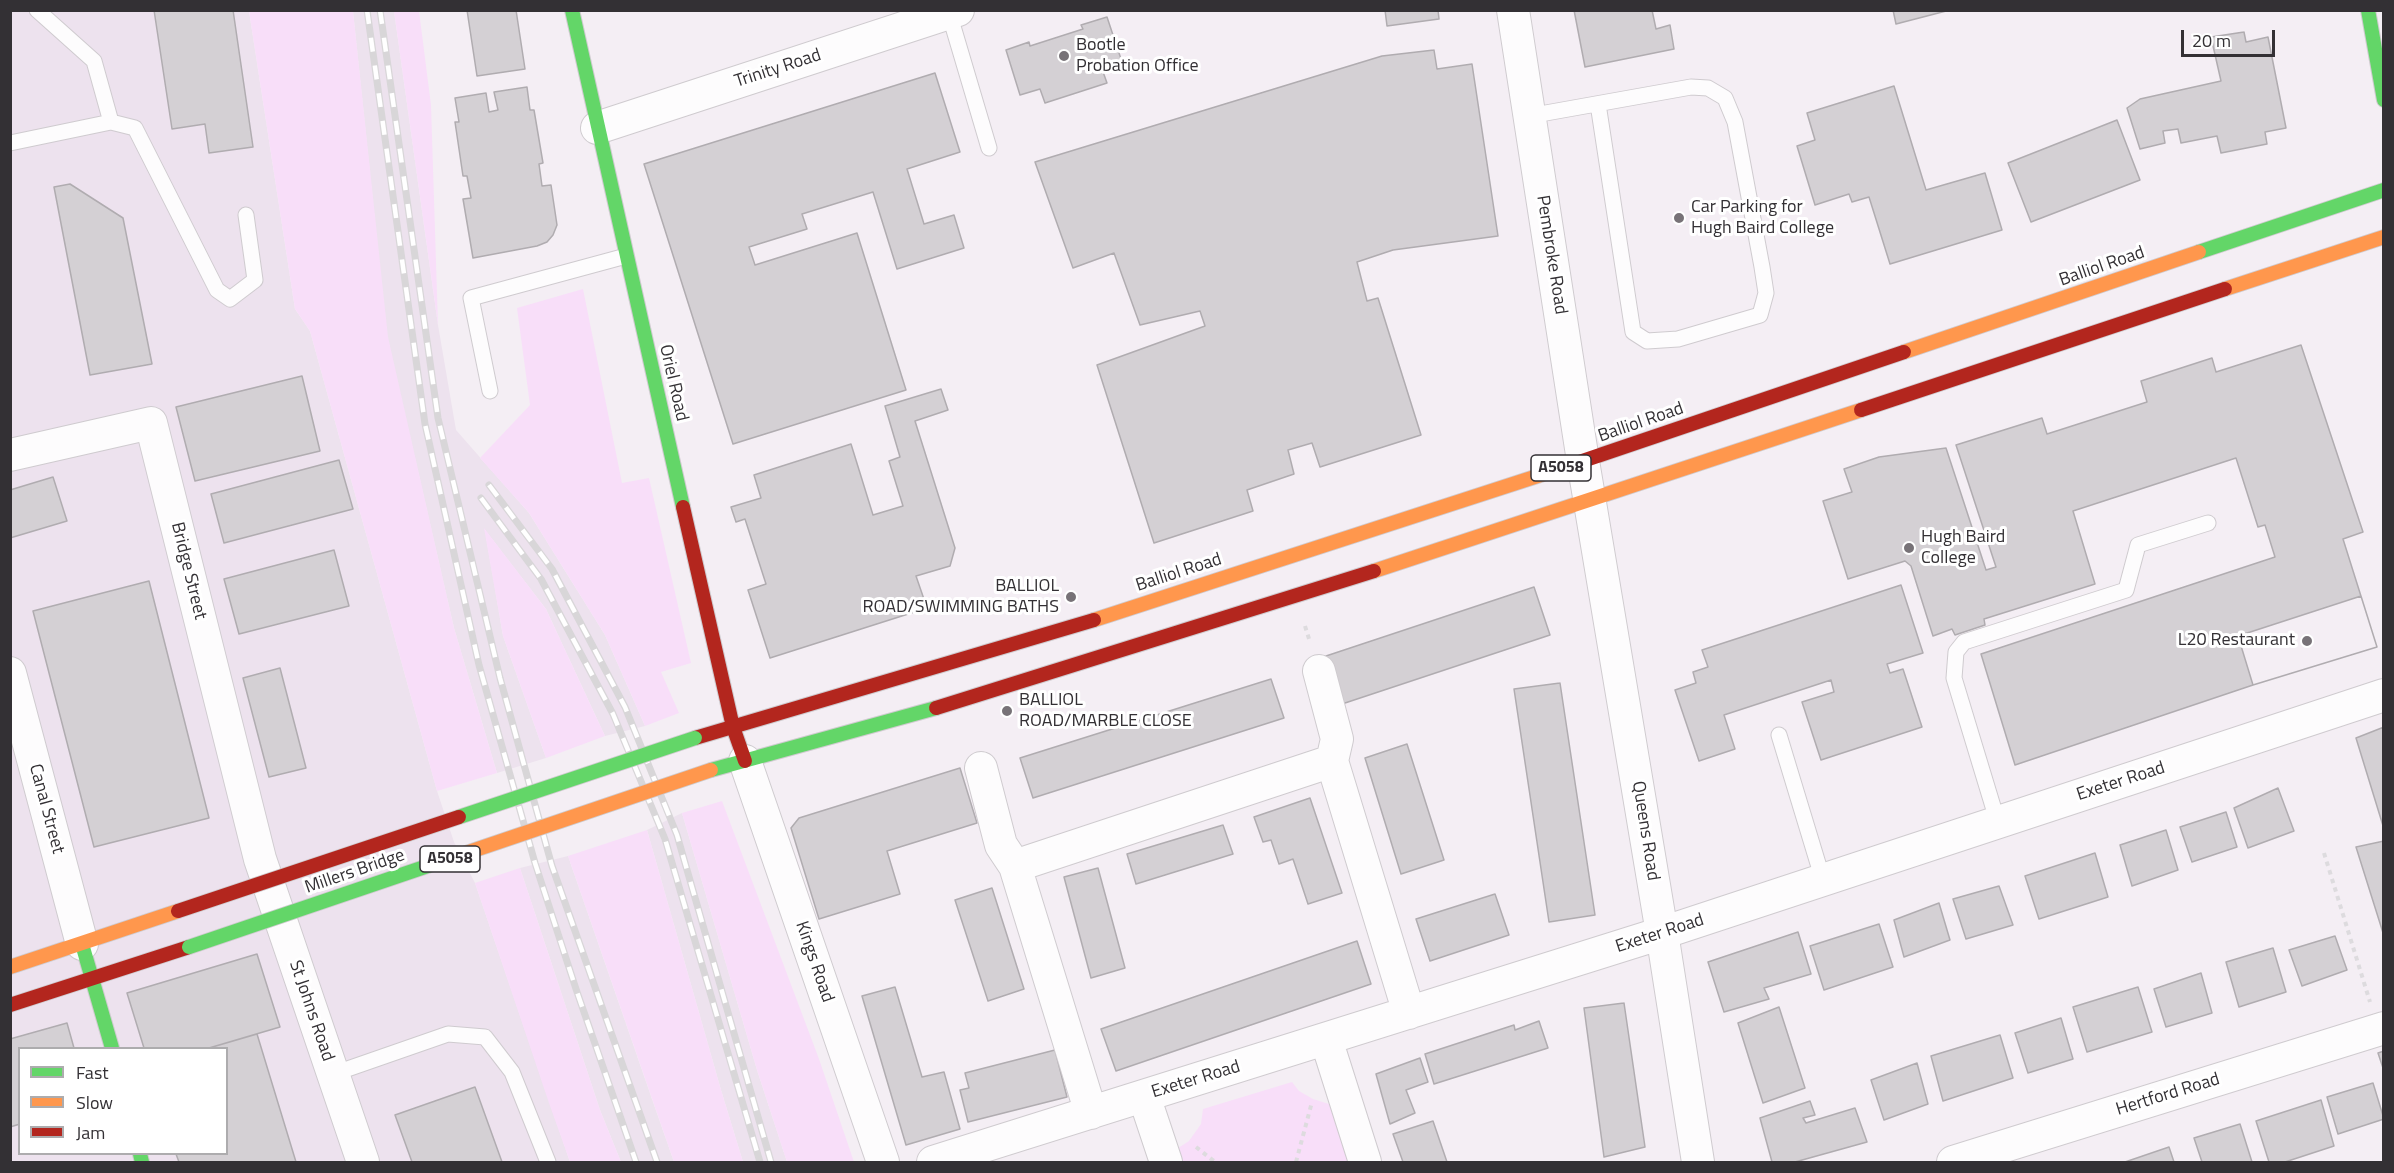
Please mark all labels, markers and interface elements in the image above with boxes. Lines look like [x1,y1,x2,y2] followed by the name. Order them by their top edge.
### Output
[2184,18,2278,56] scale bar
[2192,27,2231,54] text: 20 m
[1076,35,1199,78] place label: Bootle Probation Office
[732,45,824,93] street label: Trinity Road
[1057,49,1071,63] marker: Bootle Probation Office
[1531,194,1571,316] street label: Pembroke Road
[1691,197,1834,240] place label: Car Parking for Hugh Baird College
[1672,211,1686,225] marker: Car Parking for Hugh Baird College
[2056,242,2148,292] street label: Balliol Road
[654,342,692,424] street label: Oriel Road
[1595,398,1687,448] street label: Balliol Road
[1531,455,1591,481] road number: A5058
[165,520,211,622] street label: Bridge Street
[1921,527,2005,570] place label: Hugh Baird College
[1902,541,1916,555] marker: Hugh Baird College
[1133,549,1225,597] street label: Balliol Road
[862,576,1059,618] place label: BALLIOL ROAD/SWIMMING BATHS
[1064,590,1078,604] marker: BALLIOL ROAD/SWIMMING BATHS
[2178,630,2295,652] place label: L20 Restaurant
[2300,634,2314,648] marker: L20 Restaurant
[1019,690,1192,732] place label: BALLIOL ROAD/MARBLE CLOSE
[1000,704,1014,718] marker: BALLIOL ROAD/MARBLE CLOSE
[2074,758,2168,806] street label: Exeter Road
[24,762,68,856] street label: Canal Street
[1626,780,1664,882] street label: Queens Road
[302,845,408,899] street label: Millers Bridge
[420,846,480,872] road number: A5058
[1613,910,1707,958] street label: Exeter Road
[790,919,838,1005] street label: Kings Road
[284,958,338,1064] street label: St Johns Road
[18,1047,228,1155] legend
[1149,1056,1243,1104] street label: Exeter Road
[76,1059,109,1086] text: Fast
[2113,1069,2223,1121] street label: Hertford Road
[76,1089,113,1116] text: Slow
[76,1119,105,1146] text: Jam

